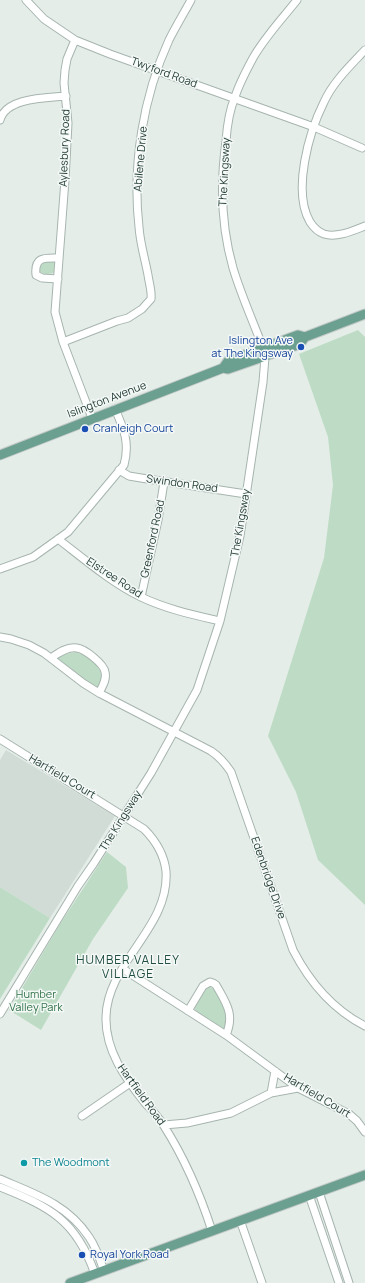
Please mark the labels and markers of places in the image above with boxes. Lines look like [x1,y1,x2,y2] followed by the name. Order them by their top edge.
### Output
[211,334,293,360] place label: Islington Ave at The Kingsway
[296,342,306,352] marker: Islington Ave at The Kingsway
[93,422,173,436] place label: Cranleigh Court
[80,424,90,434] marker: Cranleigh Court
[32,1156,110,1170] place label: The Woodmont
[19,1158,29,1168] marker: The Woodmont
[90,1248,169,1262] place label: Royal York Road
[77,1250,87,1260] marker: Royal York Road

